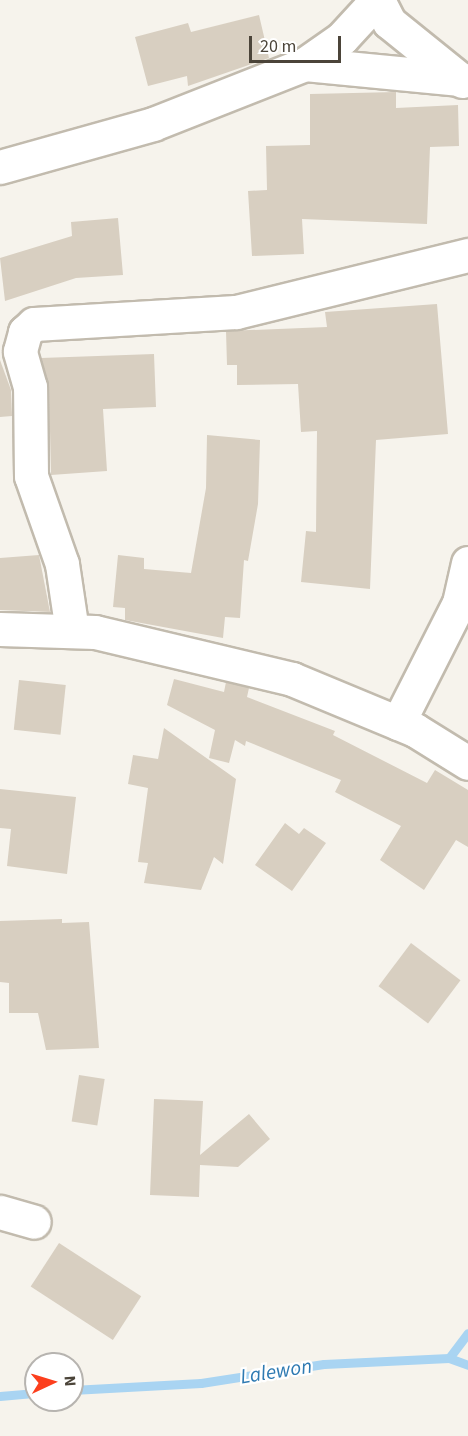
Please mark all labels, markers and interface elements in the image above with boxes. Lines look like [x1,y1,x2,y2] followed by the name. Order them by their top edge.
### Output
[252,24,344,62] scale bar
[260,34,296,59] text: 20 m
[24,1352,84,1412] north arrow
[238,1353,314,1389] water label: Lalewon
[59,1375,81,1387] text: N

